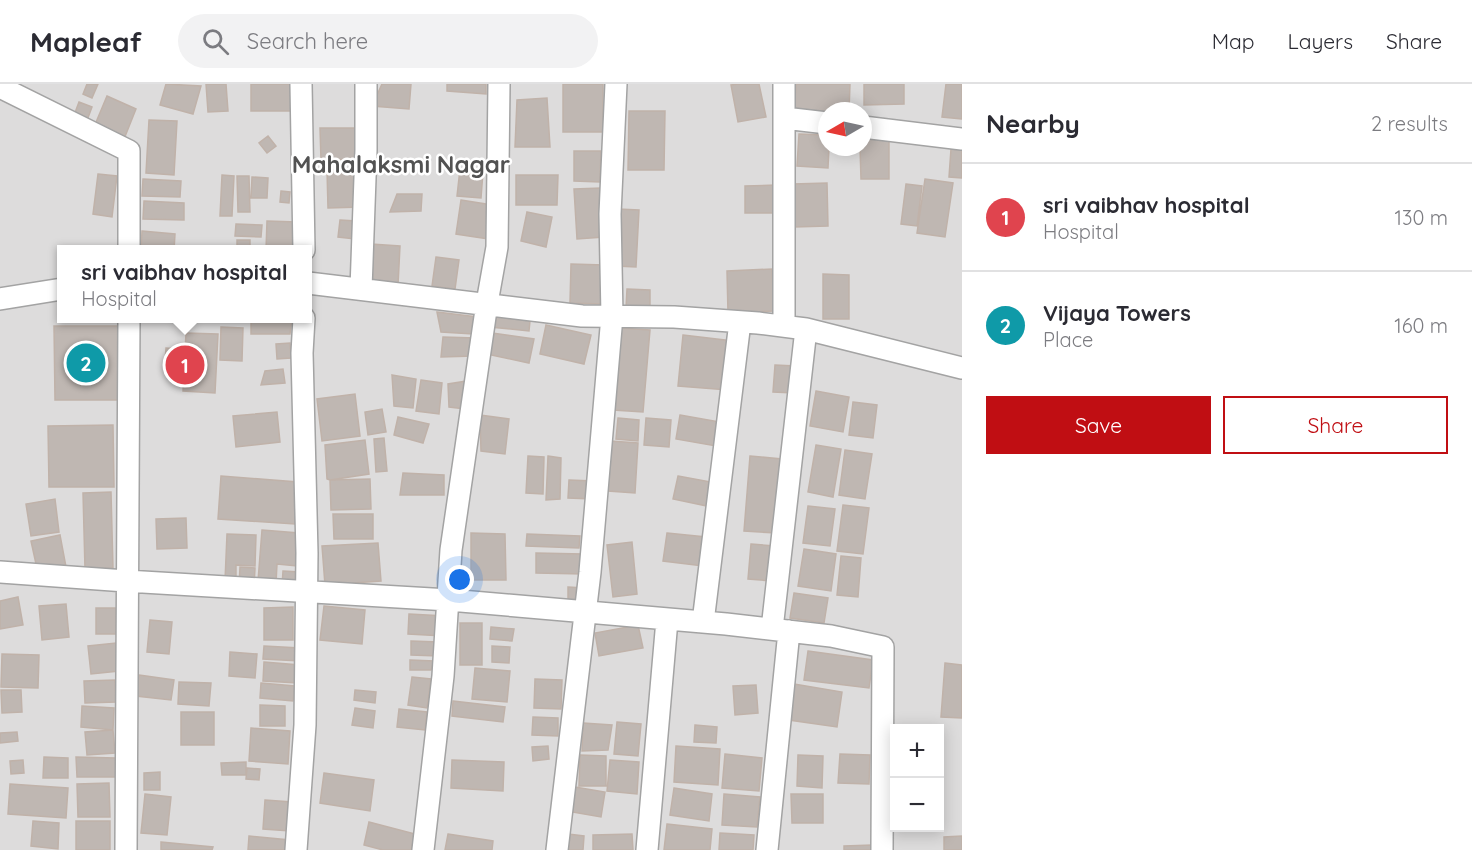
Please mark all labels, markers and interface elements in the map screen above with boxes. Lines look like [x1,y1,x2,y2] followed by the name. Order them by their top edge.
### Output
[178,14,598,68] search box
[30,24,142,59] text: Mapleaf
[199,25,232,58] icon: search
[247,27,368,55] text: Search here
[1212,28,1255,54] text: Map
[1288,28,1353,54] text: Layers
[1386,28,1442,54] text: Share
[818,102,872,156] north arrow
[986,107,1080,140] text: Nearby
[1371,111,1448,136] text: 2 results
[292,149,510,179] district label: Mahalaksmi Nagar
[1043,191,1250,219] text: sri vaibhav hospital
[1002,205,1009,230] text: 1
[1395,205,1448,230] text: 130 m
[1043,219,1119,244] text: Hospital
[57,245,312,323] popup
[81,258,288,286] text: sri vaibhav hospital
[81,286,157,311] text: Hospital
[1043,299,1191,327] text: Vijaya Towers
[1000,313,1011,338] text: 2
[1394,313,1448,338] text: 160 m
[1043,327,1093,352] text: Place
[66,340,106,386] pin: 2
[166,342,204,388] pin: 1
[986,396,1211,454] button: Save
[1223,396,1448,454] button: Share
[445,565,474,594] your location
[890,724,944,832] map controls
[890,724,944,778] button: +
[890,778,944,832] button: −

